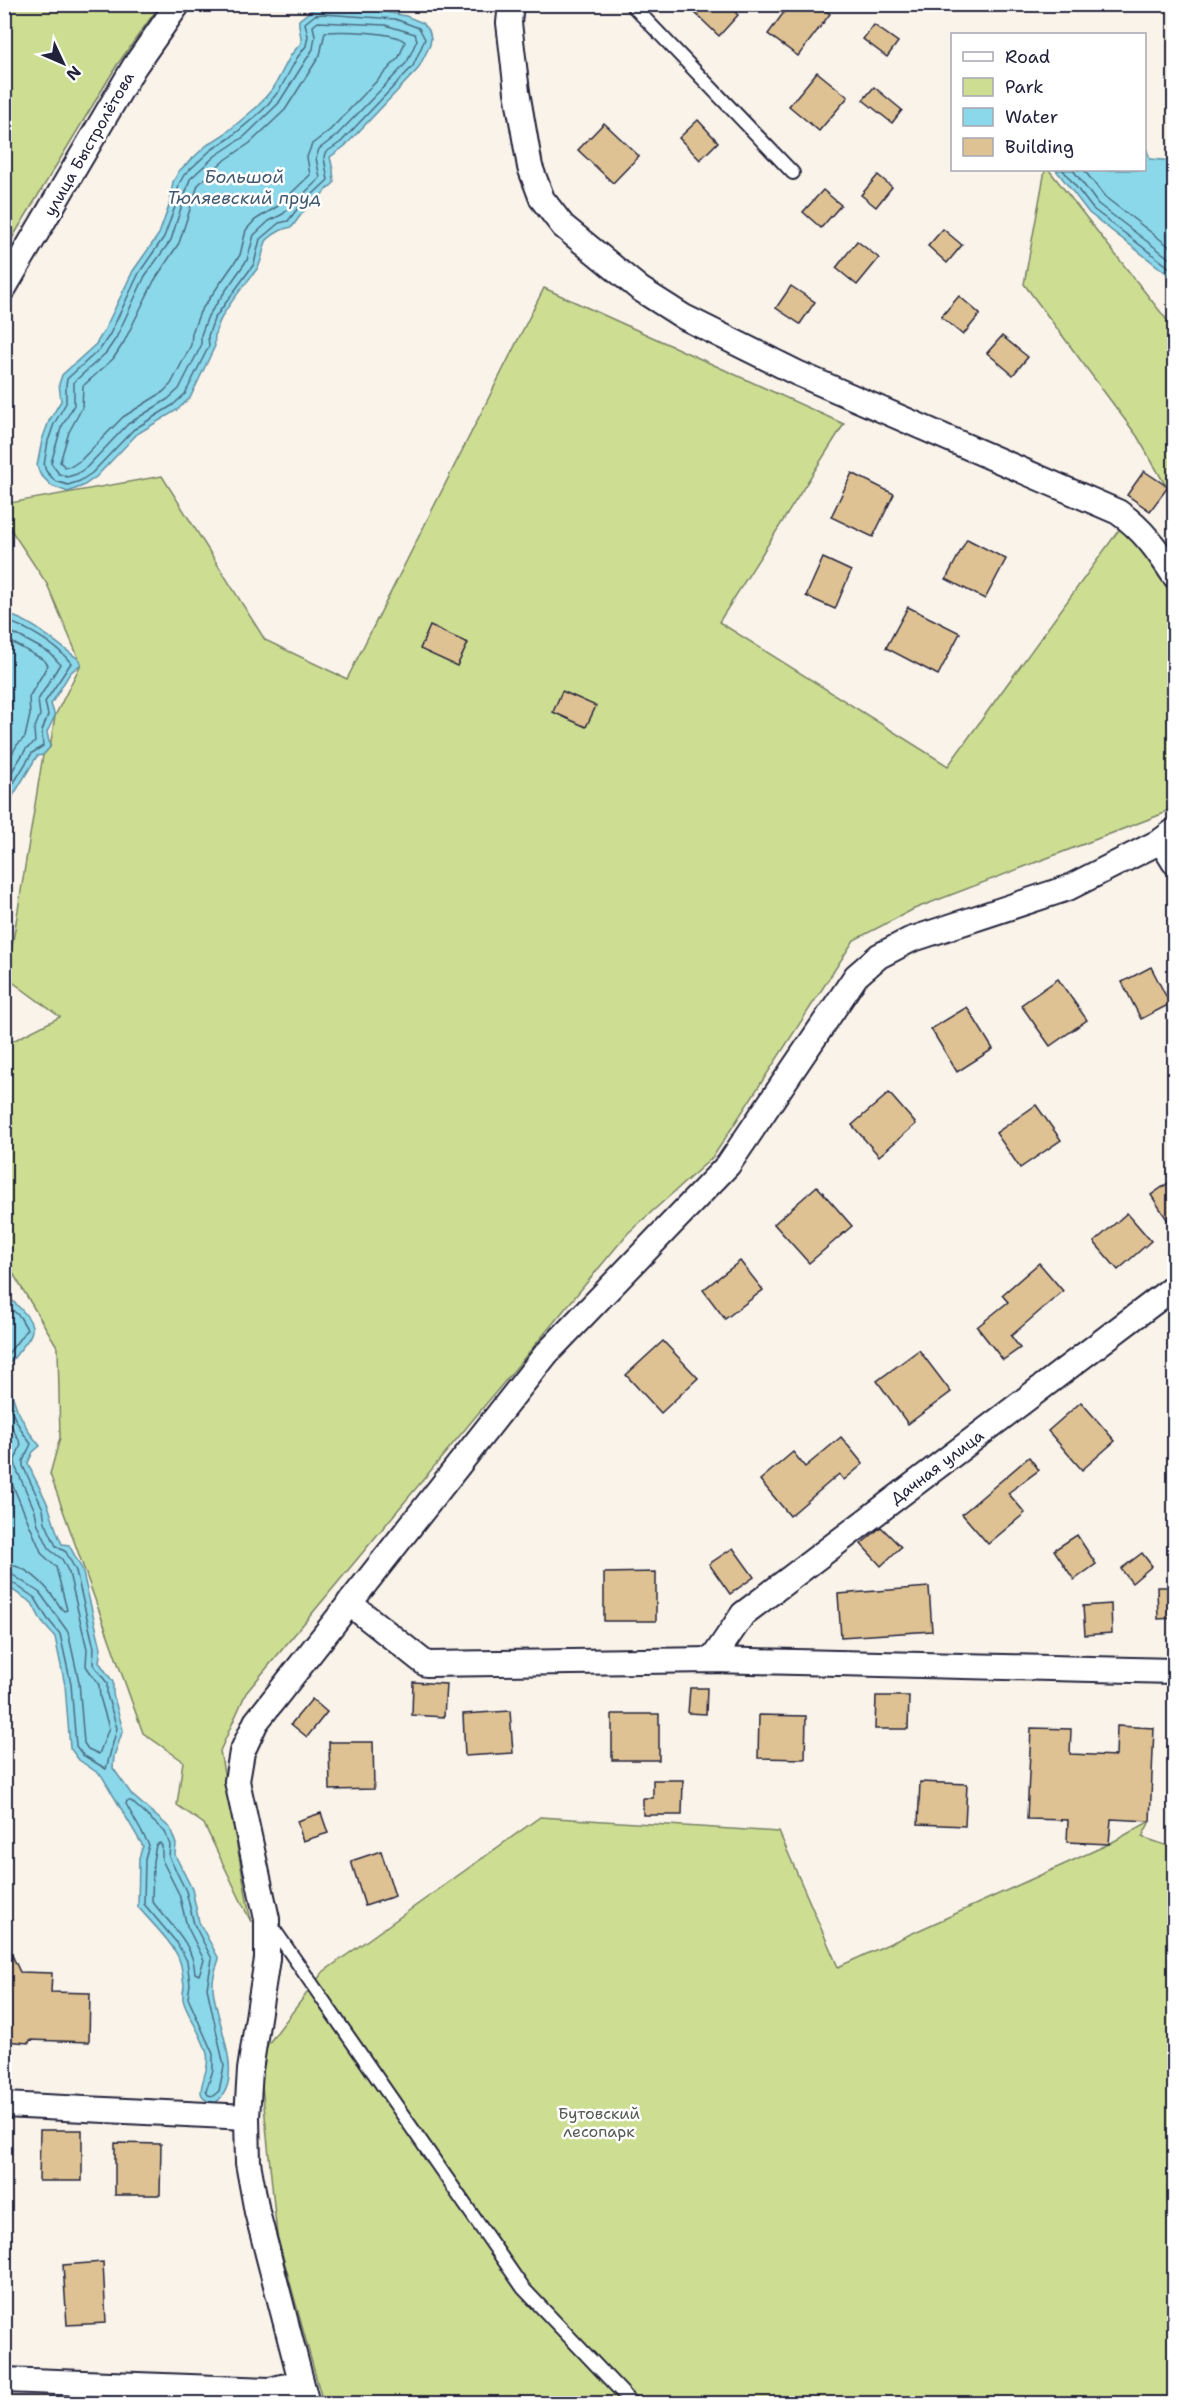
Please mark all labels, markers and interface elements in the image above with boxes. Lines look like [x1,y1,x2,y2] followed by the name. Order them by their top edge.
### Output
[33,33,93,93] north arrow
[951,33,1146,171] legend
[1005,45,1050,69] text: Road
[61,61,85,85] text: N
[39,68,139,220] street label: улица Быстролётова
[1005,75,1044,99] text: Park
[1005,105,1058,129] text: Water
[1005,135,1074,159] text: Building
[167,165,321,210] water label: Большой Тюляевский пруд
[886,1425,988,1509] street label: Дачная улица
[558,2103,640,2142] park label: Бутовский лесопарк

